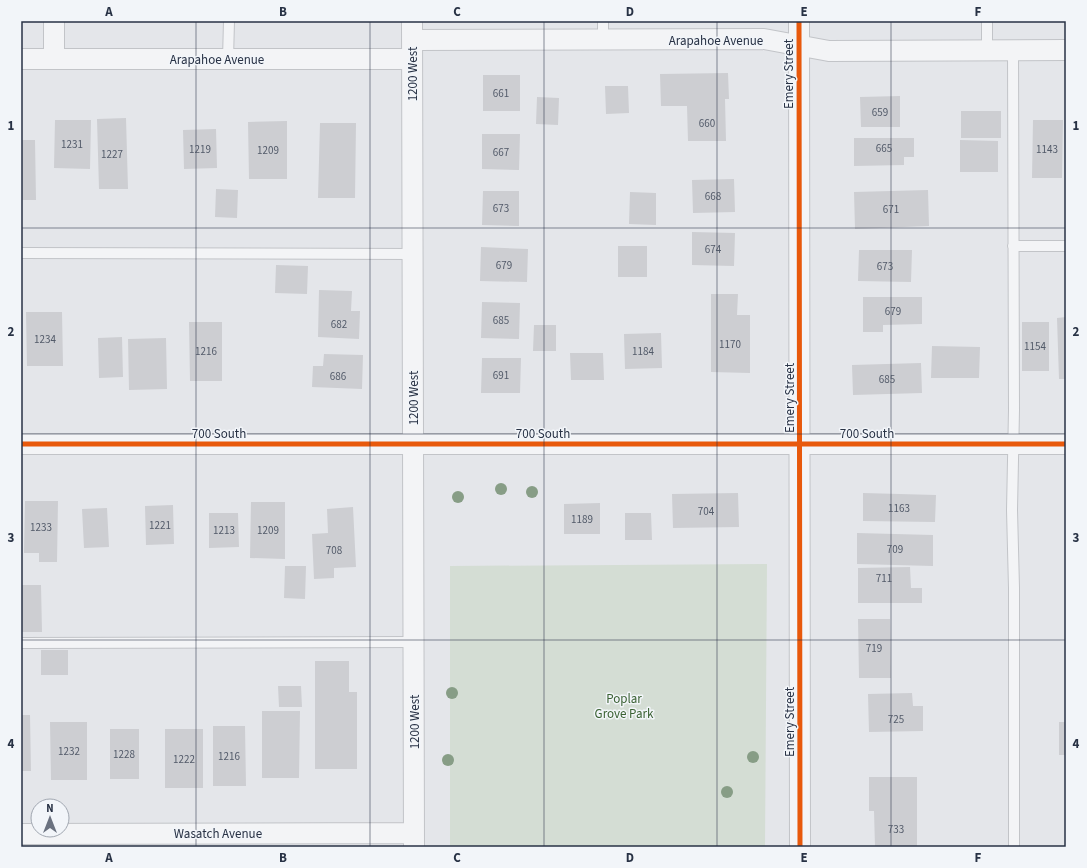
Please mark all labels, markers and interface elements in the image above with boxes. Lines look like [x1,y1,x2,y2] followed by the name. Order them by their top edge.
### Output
[104,3,113,21] text: A
[279,3,287,21] text: B
[453,3,461,21] text: C
[626,3,634,21] text: D
[800,3,808,21] text: E
[975,3,982,21] text: F
[669,32,763,50] street label: Arapahoe Avenue
[780,38,798,109] street label: Emery Street
[404,46,422,101] street label: 1200 West
[170,51,264,69] street label: Arapahoe Avenue
[493,86,509,101] house number: 661
[872,105,888,120] house number: 659
[699,116,715,131] house number: 660
[8,117,15,135] text: 1
[1073,117,1080,135] text: 1
[61,137,83,152] house number: 1231
[876,141,892,156] house number: 665
[189,142,211,157] house number: 1219
[1036,142,1058,157] house number: 1143
[257,143,279,158] house number: 1209
[493,145,509,160] house number: 667
[101,147,123,162] house number: 1227
[705,189,722,204] house number: 668
[493,201,509,216] house number: 673
[883,202,899,217] house number: 671
[705,242,722,257] house number: 674
[496,258,512,273] house number: 679
[877,259,893,274] house number: 673
[885,304,901,319] house number: 679
[493,313,509,328] house number: 685
[331,317,347,332] house number: 682
[8,323,15,341] text: 2
[1073,323,1080,341] text: 2
[34,332,56,347] house number: 1234
[719,337,741,352] house number: 1170
[1024,339,1046,354] house number: 1154
[195,344,217,359] house number: 1216
[632,344,654,359] house number: 1184
[781,362,799,433] street label: Emery Street
[493,368,509,383] house number: 691
[330,369,347,384] house number: 686
[405,370,423,425] street label: 1200 West
[879,372,895,387] house number: 685
[192,425,246,443] street label: 700 South
[516,425,570,443] street label: 700 South
[840,425,894,443] street label: 700 South
[888,501,910,516] house number: 1163
[698,504,715,519] house number: 704
[571,512,593,527] house number: 1189
[149,518,171,533] house number: 1221
[30,520,52,535] house number: 1233
[213,523,235,538] house number: 1213
[257,523,279,538] house number: 1209
[8,529,15,547] text: 3
[1073,529,1080,547] text: 3
[887,542,903,557] house number: 709
[326,543,343,558] house number: 708
[876,571,892,586] house number: 711
[866,641,882,656] house number: 719
[781,686,799,757] street label: Emery Street
[595,690,654,723] park label: Poplar Grove Park
[406,694,424,749] street label: 1200 West
[888,712,904,727] house number: 725
[8,735,15,753] text: 4
[1073,735,1080,753] text: 4
[58,744,80,759] house number: 1232
[113,747,135,762] house number: 1228
[218,749,240,764] house number: 1216
[173,752,195,767] house number: 1222
[30,798,70,838] north arrow
[46,801,54,816] text: N
[888,822,904,837] house number: 733
[174,825,262,843] street label: Wasatch Avenue
[104,849,113,867] text: A
[279,849,287,867] text: B
[453,849,461,867] text: C
[626,849,634,867] text: D
[800,849,808,867] text: E
[975,849,982,867] text: F

